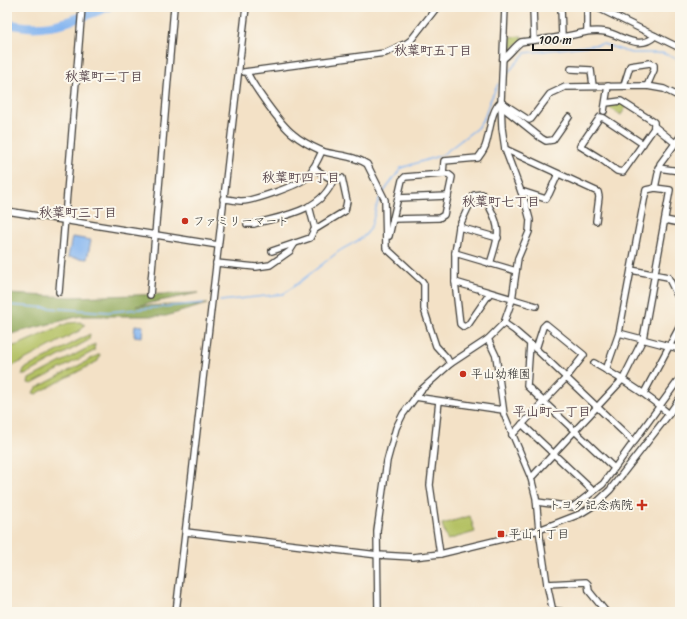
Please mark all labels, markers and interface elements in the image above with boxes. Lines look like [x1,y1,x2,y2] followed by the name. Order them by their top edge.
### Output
[533,26,612,52] scale bar
[539,29,572,51] text: 100 m
[394,39,472,62] district label: 秋葉町五丁目
[65,65,143,88] district label: 秋葉町二丁目
[262,166,340,189] district label: 秋葉町四丁目
[462,190,540,213] district label: 秋葉町七丁目
[39,201,117,224] district label: 秋葉町三丁目
[193,210,289,232] place label: ファミリーマート
[180,216,190,226] marker: ファミリーマート
[471,363,531,385] place label: 平山幼稚園
[458,369,468,379] marker: 平山幼稚園
[513,400,591,423] district label: 平山町一丁目
[549,494,633,516] place label: トヨタ記念病院
[636,499,648,511] marker: トヨタ記念病院
[509,523,569,545] place label: 平山１丁目
[496,529,506,539] marker: 平山１丁目

